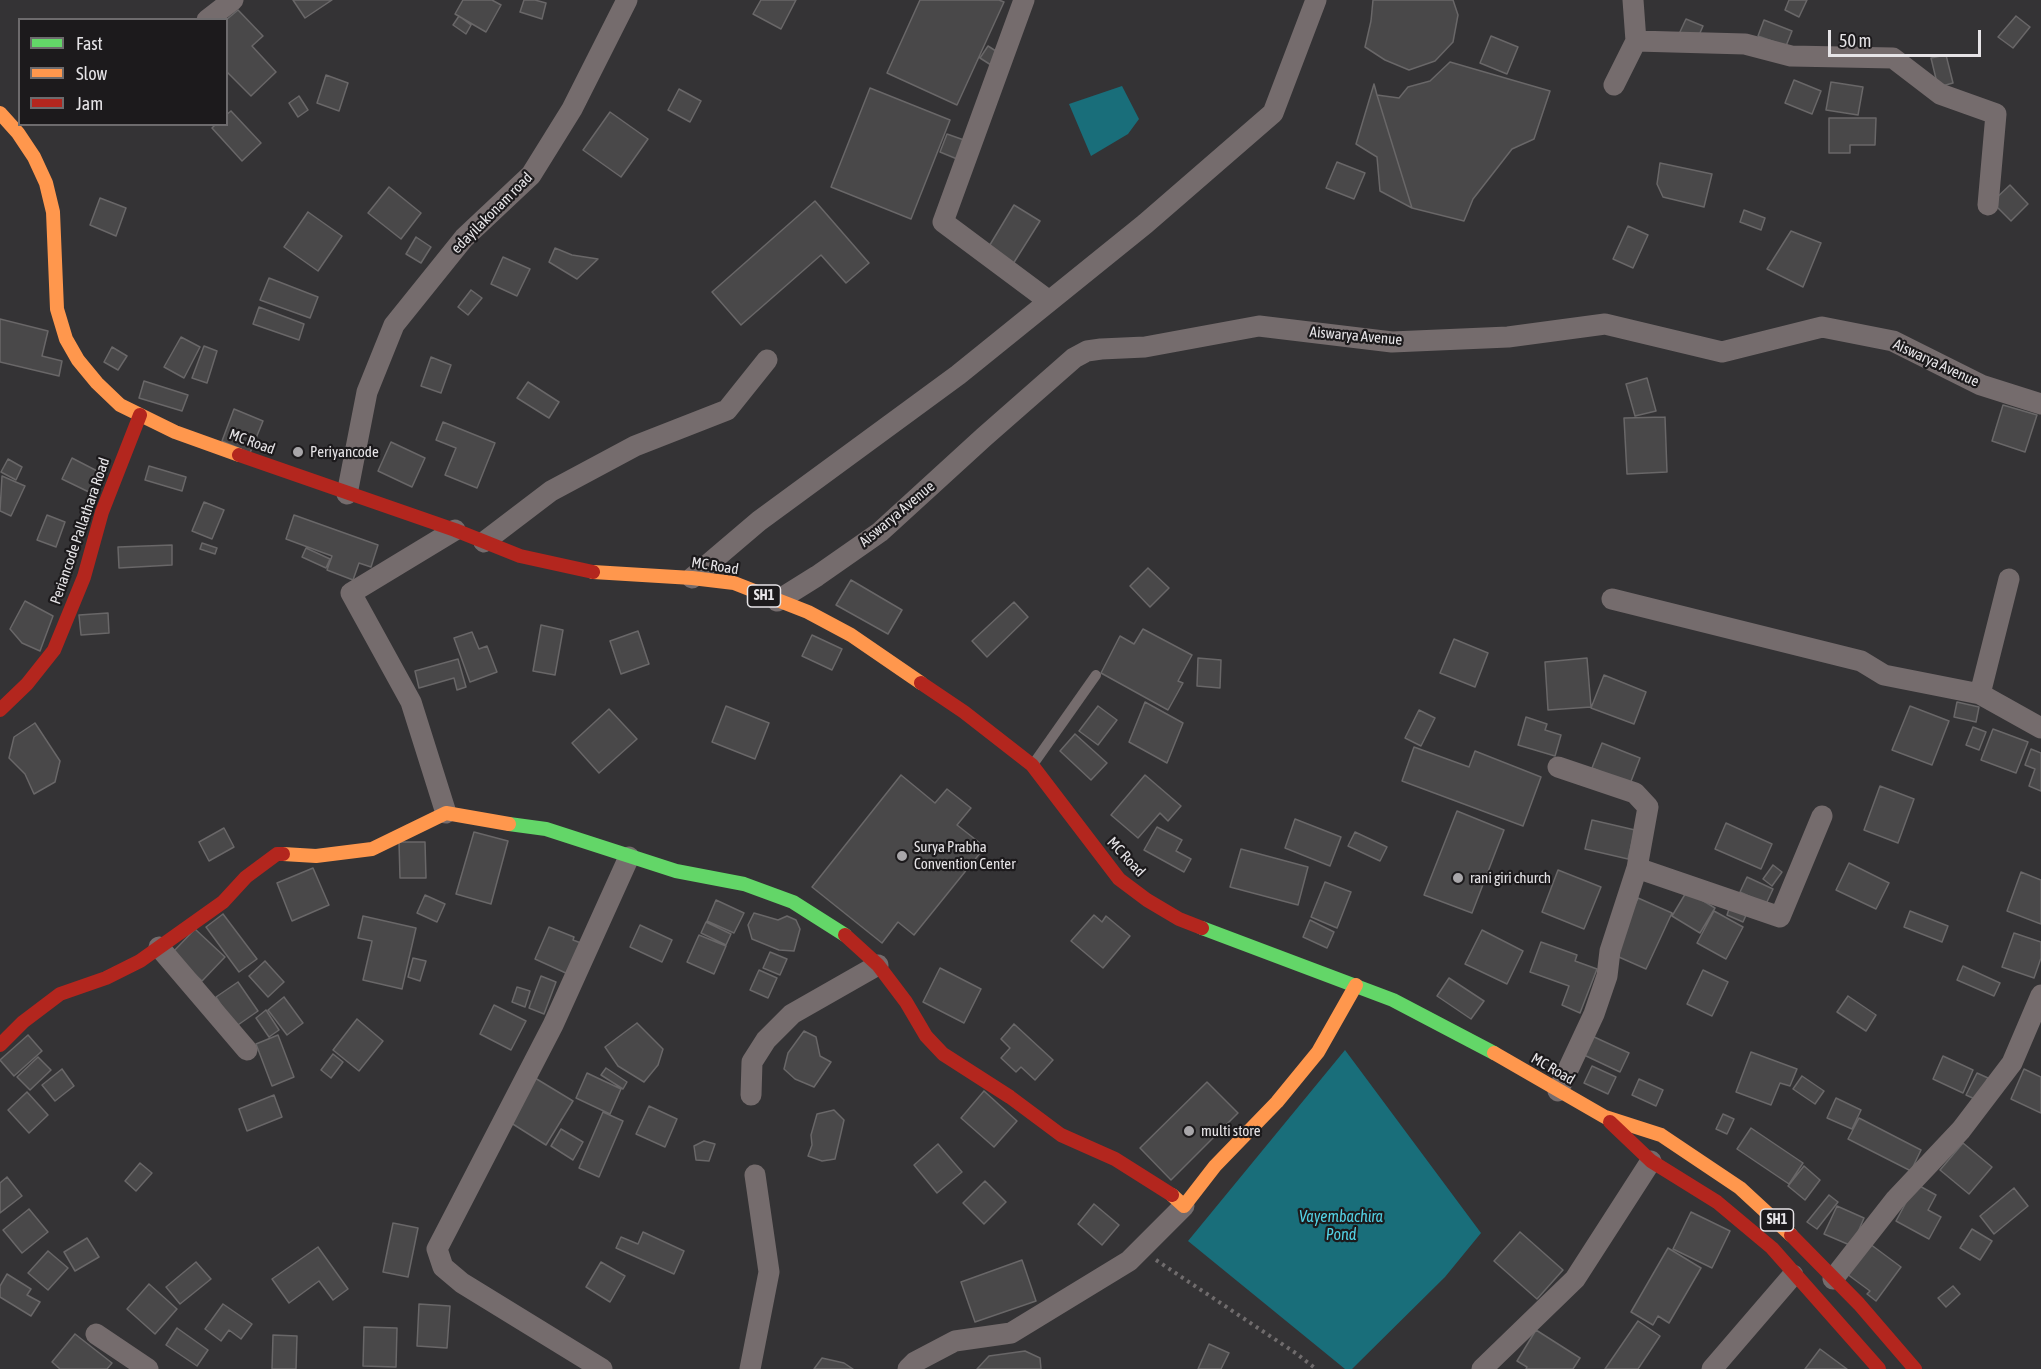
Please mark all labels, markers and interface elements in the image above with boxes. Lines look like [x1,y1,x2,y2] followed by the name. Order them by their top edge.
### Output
[18,18,228,126] legend
[1831,18,1984,56] scale bar
[1839,30,1871,51] text: 50 m
[76,33,103,54] text: Fast
[76,63,107,84] text: Slow
[76,93,103,114] text: Jam
[448,169,536,257] street label: edayilakonam road
[1309,323,1403,349] street label: Aiswarya Avenue
[1890,335,1982,391] street label: Aiswarya Avenue
[227,425,277,459] street label: MC Road
[310,443,379,461] place label: Periyancode
[291,445,305,459] marker: Periyancode
[46,455,114,607] street label: Periancode Pallathara Road
[856,477,938,551] street label: Aiswarya Avenue
[690,553,740,579] street label: MC Road
[748,585,780,607] road number: SH1
[1103,833,1149,881] street label: MC Road
[914,838,1016,873] place label: Surya Prabha Convention Center
[895,849,909,863] marker: Surya Prabha Convention Center
[1470,869,1551,887] place label: rani giri church
[1451,871,1465,885] marker: rani giri church
[1528,1049,1578,1089] street label: MC Road
[1201,1122,1261,1140] place label: multi store
[1182,1124,1196,1138] marker: multi store
[1299,1207,1383,1245] water label: Vayembachira Pond
[1760,1209,1794,1231] road number: SH1

